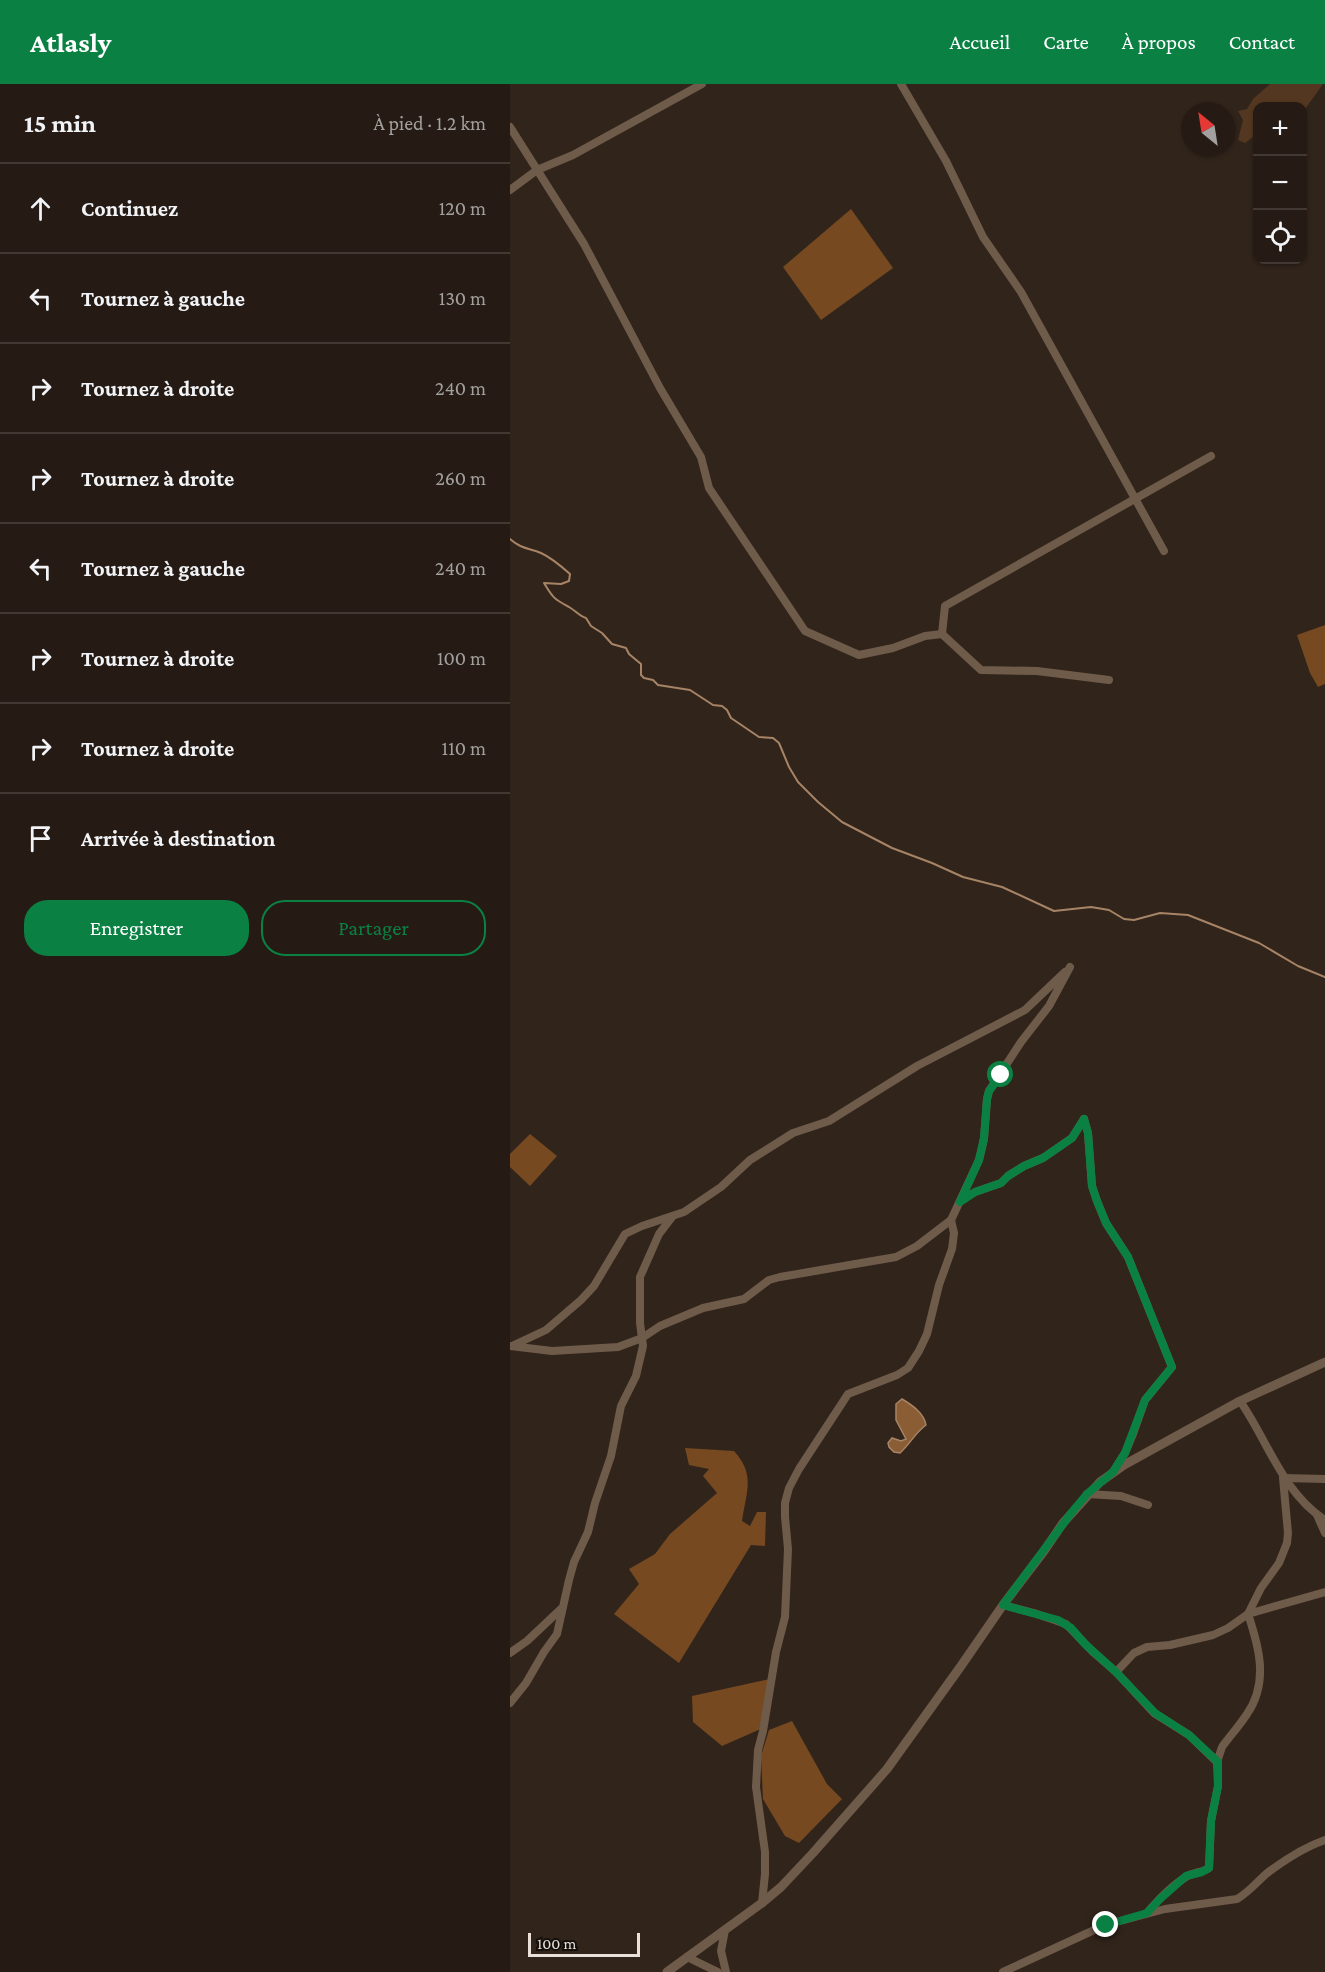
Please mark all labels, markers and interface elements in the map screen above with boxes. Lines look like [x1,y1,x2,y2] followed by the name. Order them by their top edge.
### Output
[30,27,111,58] text: Atlasly
[950,30,1010,54] text: Accueil
[1043,30,1089,54] text: Carte
[1122,30,1196,54] text: À propos
[1229,30,1295,54] text: Contact
[1181,102,1235,156] north arrow
[1253,102,1307,264] map controls
[1253,102,1307,156] button: +
[24,109,96,138] text: 15 min
[373,112,486,134] text: À pied · 1.2 km
[1253,156,1307,210] button: −
[24,192,57,225] icon: ahead
[81,196,178,221] text: Continuez
[439,197,486,219] text: 120 m
[1253,210,1307,264] button: locate
[24,282,57,315] icon: left
[81,286,245,311] text: Tournez à gauche
[439,287,486,309] text: 130 m
[24,372,57,405] icon: right
[81,376,234,401] text: Tournez à droite
[435,377,486,399] text: 240 m
[24,462,57,495] icon: right
[81,466,234,491] text: Tournez à droite
[435,467,486,489] text: 260 m
[24,552,57,585] icon: left
[81,556,245,581] text: Tournez à gauche
[435,557,486,579] text: 240 m
[24,642,57,675] icon: right
[81,646,234,671] text: Tournez à droite
[437,647,486,669] text: 100 m
[24,732,57,765] icon: right
[81,736,234,761] text: Tournez à droite
[442,737,486,759] text: 110 m
[24,822,57,855] icon: arrive
[81,826,275,851] text: Arrivée à destination
[24,900,249,956] button: Enregistrer
[261,900,486,956] button: Partager
[987,1061,1013,1087] route start
[1092,1911,1118,1937] route end
[528,1930,640,1958] scale bar
[537,1935,576,1952] text: 100 m

